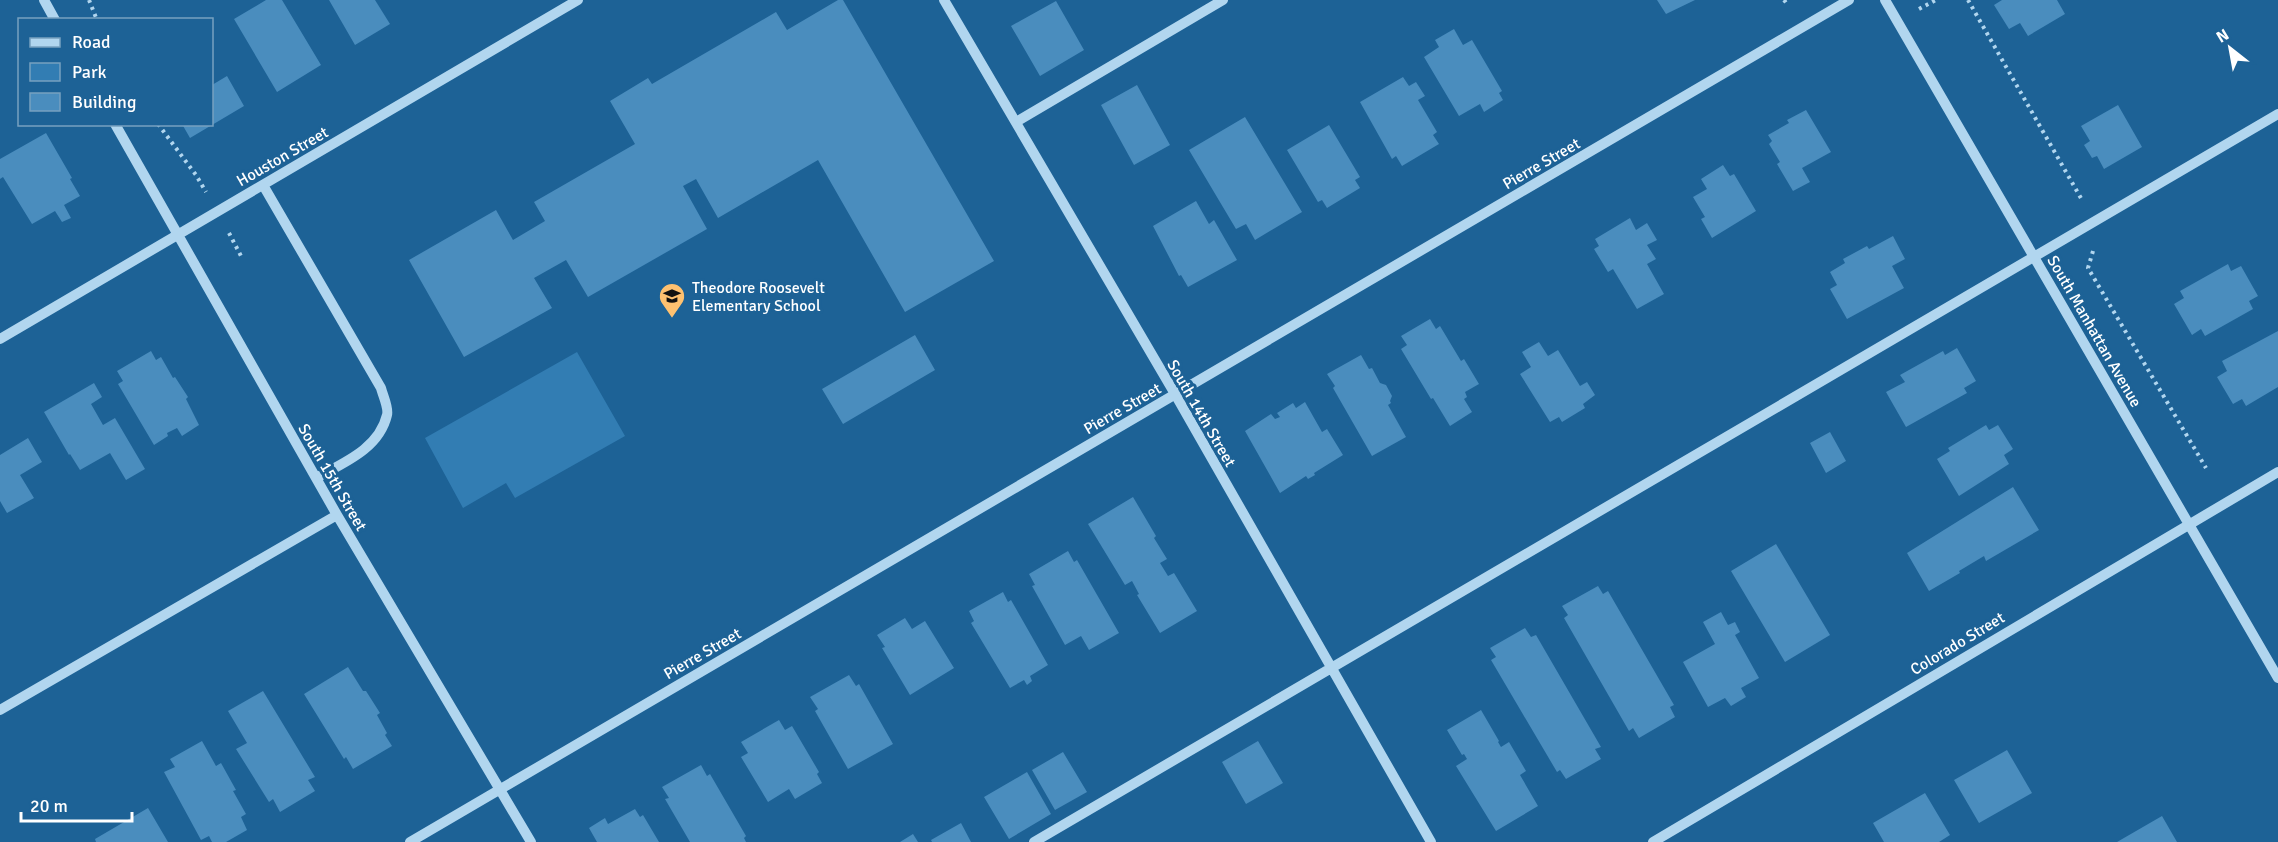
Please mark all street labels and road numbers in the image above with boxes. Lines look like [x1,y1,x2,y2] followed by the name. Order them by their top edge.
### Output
[233,122,332,191] street label: Houston Street
[1499,133,1584,194] street label: Pierre Street
[2043,252,2146,411] street label: South Manhattan Avenue
[1162,356,1240,471] street label: South 14th Street
[1080,378,1165,439] street label: Pierre Street
[293,420,371,535] street label: South 15th Street
[1907,608,2009,680] street label: Colorado Street
[660,623,745,684] street label: Pierre Street

